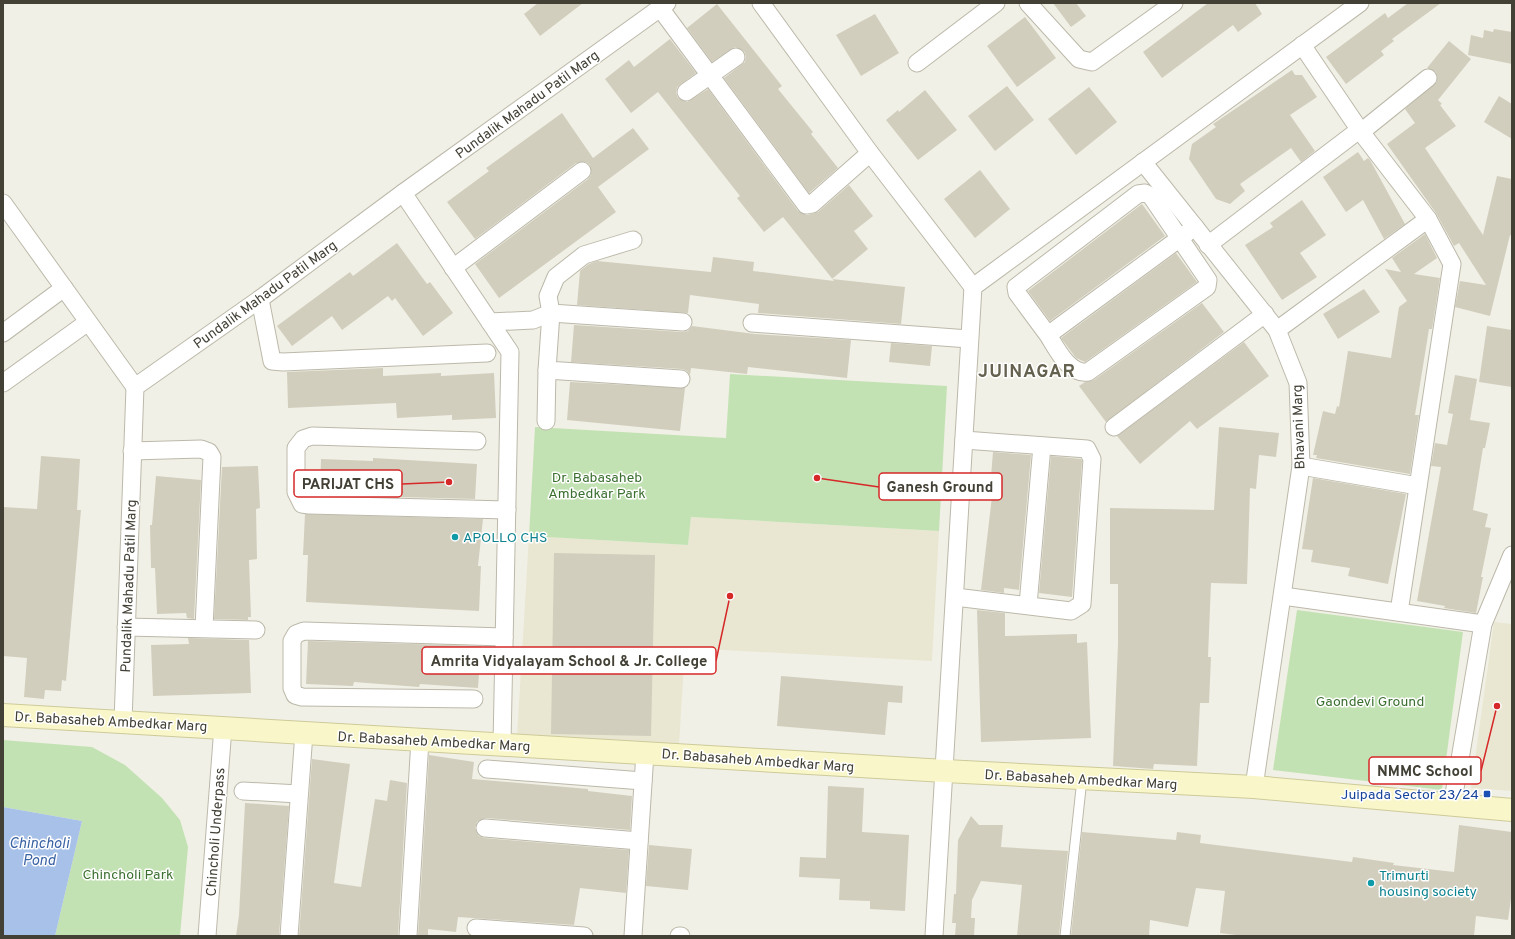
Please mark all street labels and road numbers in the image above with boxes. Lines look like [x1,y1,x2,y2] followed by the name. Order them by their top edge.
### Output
[453,47,603,163] street label: Pundalik Mahadu Patil Marg
[191,237,341,353] street label: Pundalik Mahadu Patil Marg
[1290,384,1309,470] street label: Bhavani Marg
[118,499,141,673] street label: Pundalik Mahadu Patil Marg
[14,709,208,736] street label: Dr. Babasaheb Ambedkar Marg
[337,729,531,756] street label: Dr. Babasaheb Ambedkar Marg
[661,746,855,777] street label: Dr. Babasaheb Ambedkar Marg
[204,767,229,897] street label: Chincholi Underpass
[984,767,1178,794] street label: Dr. Babasaheb Ambedkar Marg

